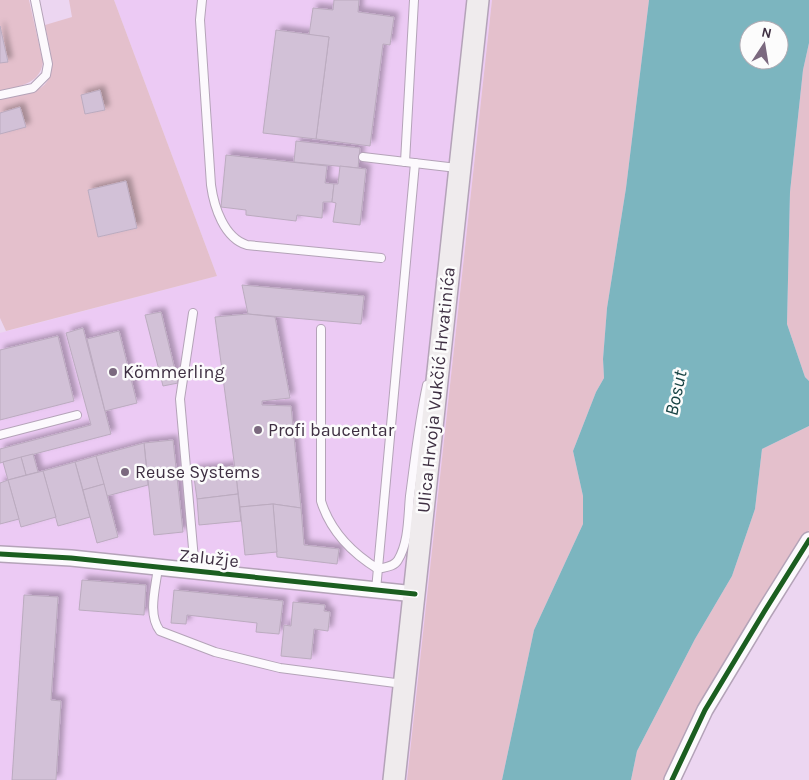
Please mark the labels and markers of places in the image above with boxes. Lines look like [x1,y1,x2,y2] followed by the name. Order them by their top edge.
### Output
[123,361,225,383] place label: Kömmerling
[107,366,119,378] marker: Kömmerling
[268,419,395,441] place label: Profi baucentar
[252,424,264,436] marker: Profi baucentar
[135,461,260,483] place label: Reuse Systems
[119,466,131,478] marker: Reuse Systems

